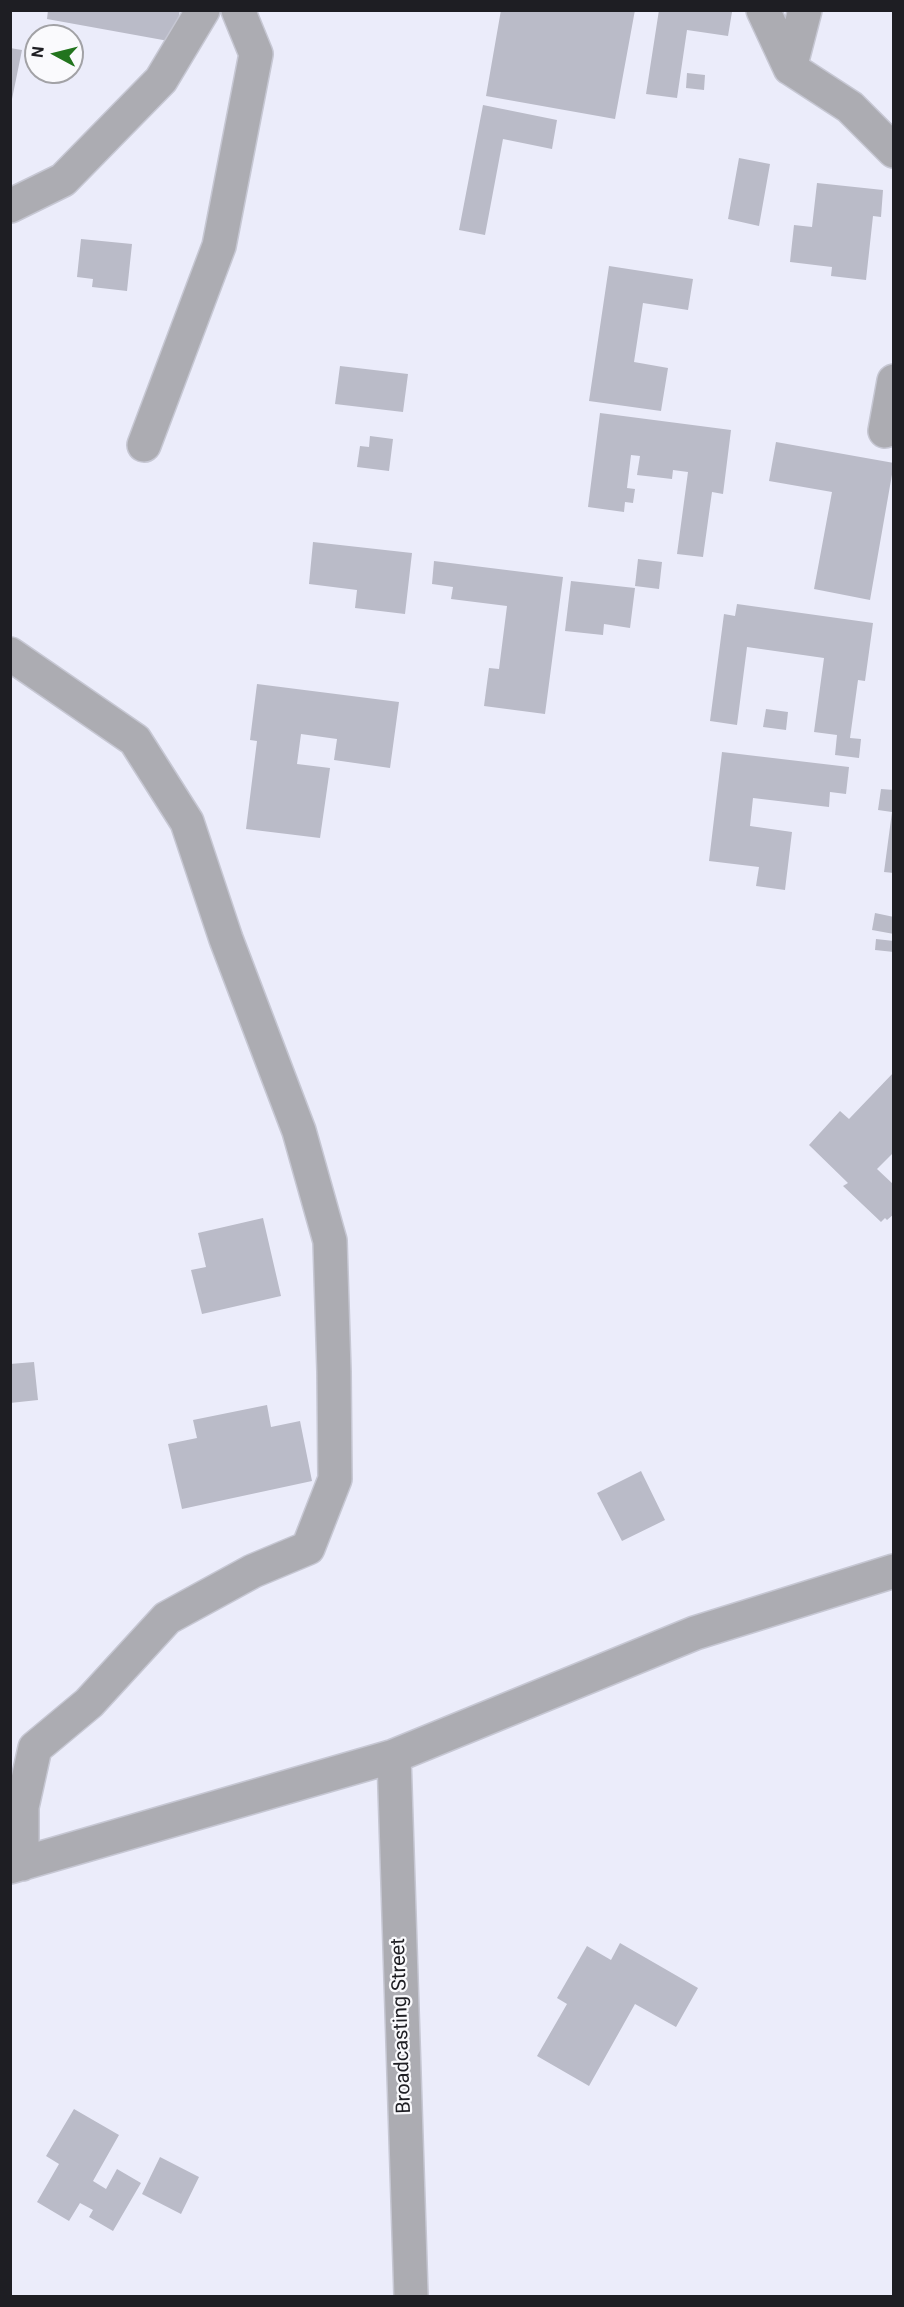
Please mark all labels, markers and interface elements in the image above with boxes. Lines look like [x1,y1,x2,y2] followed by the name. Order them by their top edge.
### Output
[24,24,84,84] north arrow
[28,45,48,59] text: N
[387,1938,417,2114] street label: Broadcasting Street

